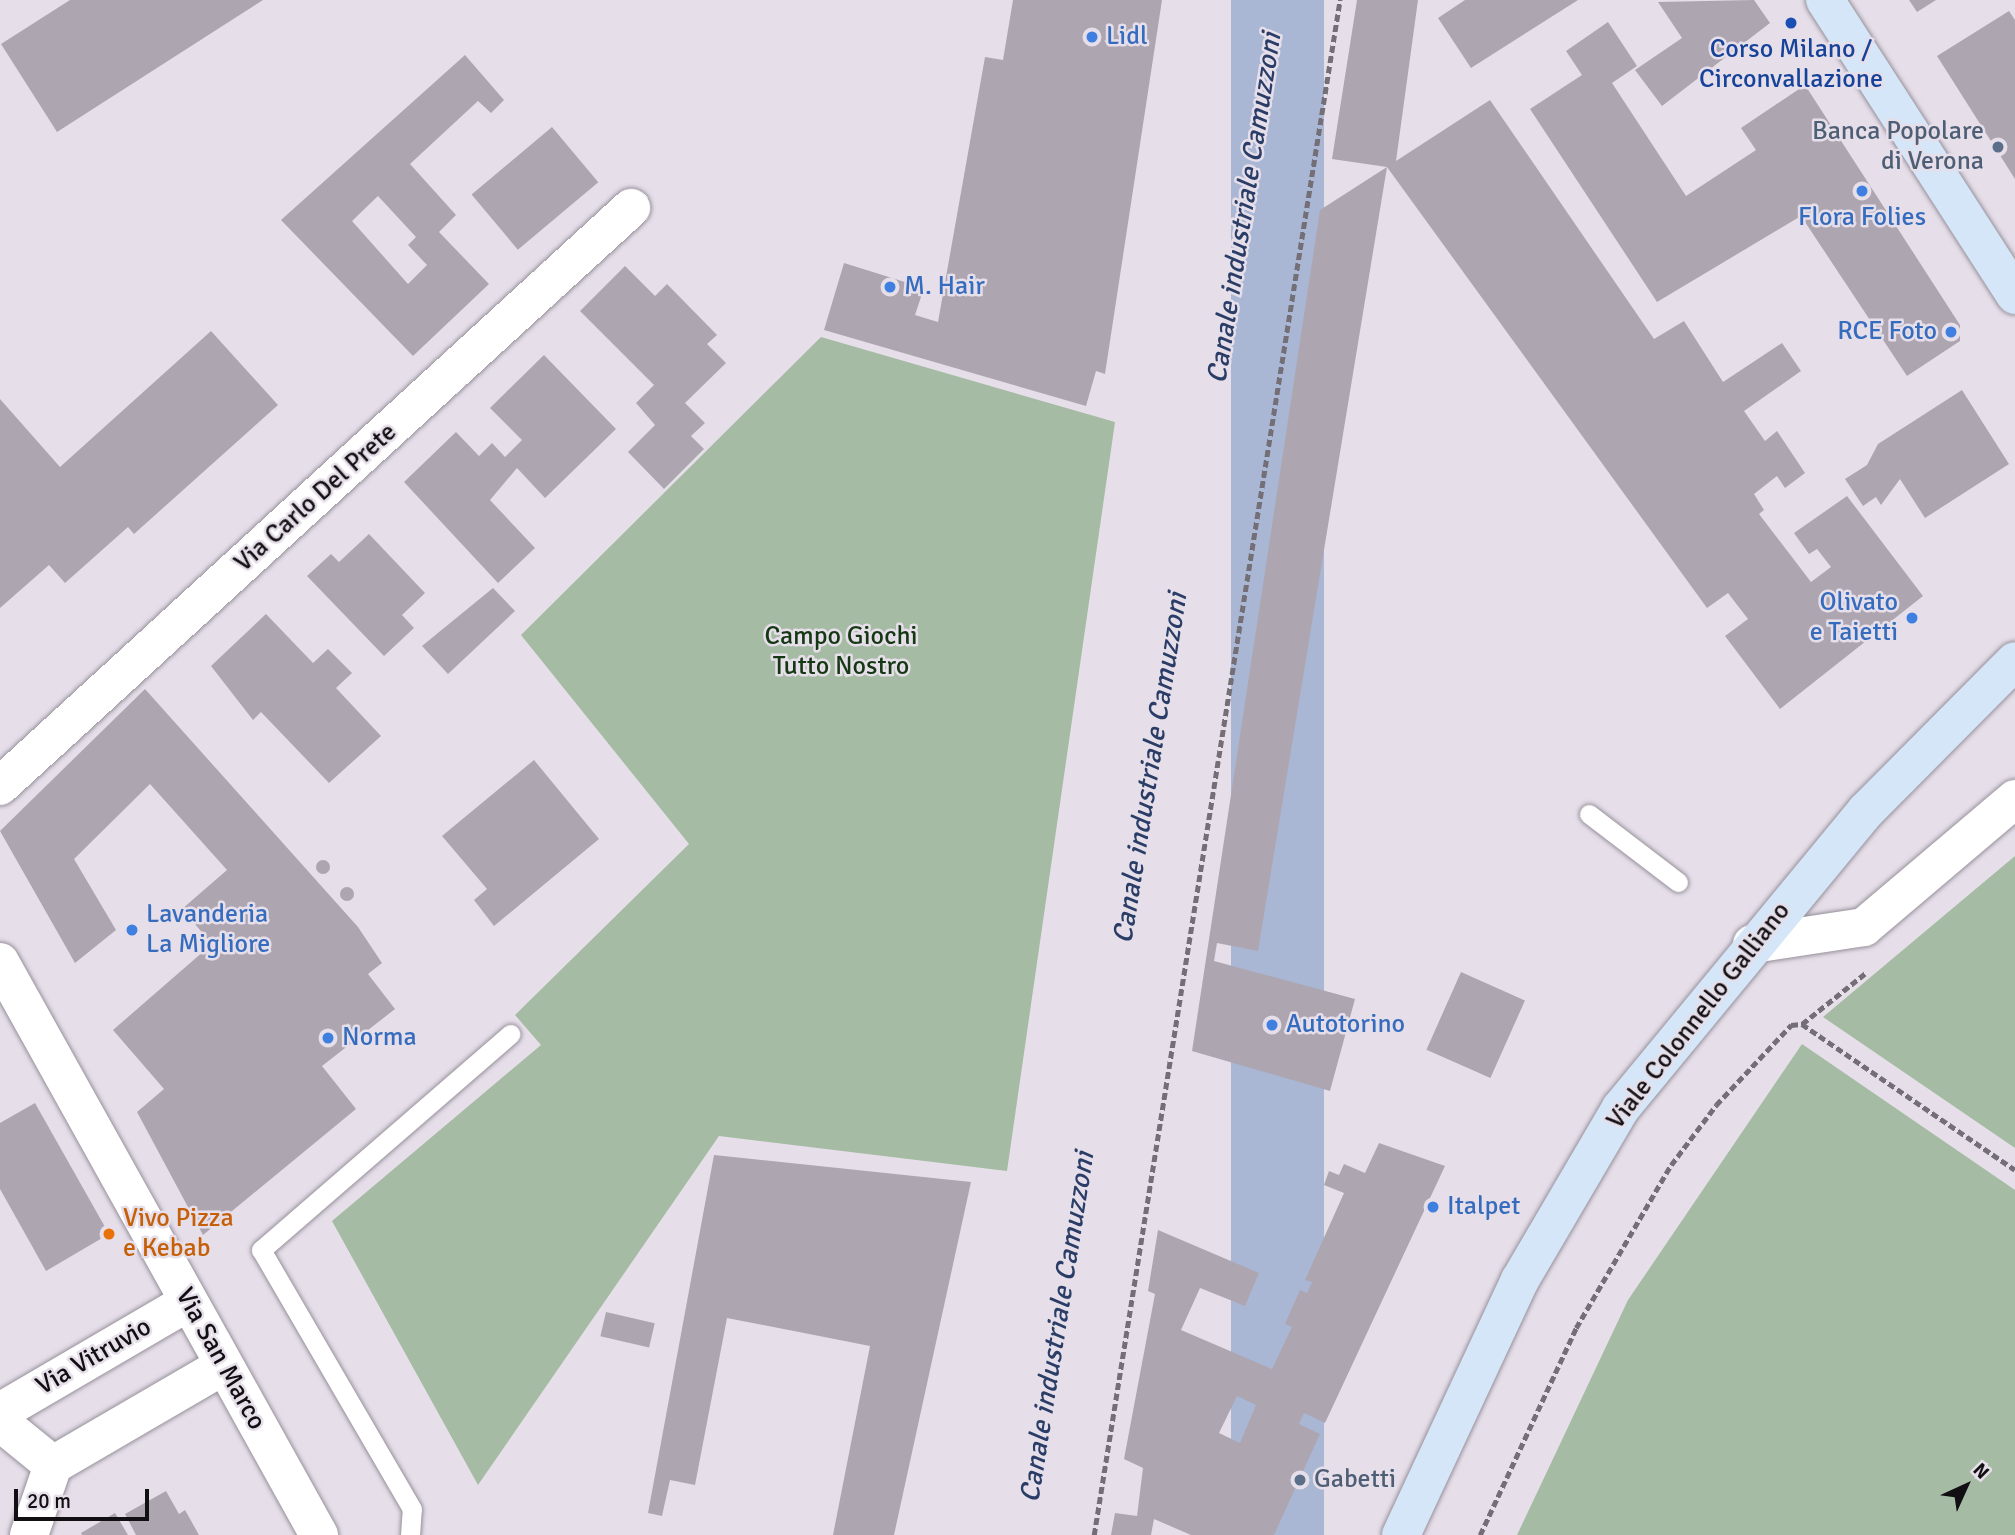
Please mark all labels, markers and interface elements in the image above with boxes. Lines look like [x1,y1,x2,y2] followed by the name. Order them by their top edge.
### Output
[1783,15,1799,31] marker: Corso Milano / Circonvallazione
[1106,21,1148,53] place label: Lidl
[1084,29,1100,45] marker: Lidl
[1200,30,1288,386] water label: Canale industriale Camuzzoni
[1699,34,1883,96] place label: Corso Milano / Circonvallazione
[1812,116,1984,178] place label: Banca Popolare di Verona
[1990,139,2006,155] marker: Banca Popolare di Verona
[1854,183,1870,199] marker: Flora Folies
[1798,202,1926,234] place label: Flora Folies
[904,271,985,303] place label: M. Hair
[882,279,898,295] marker: M. Hair
[1837,316,1937,348] place label: RCE Foto
[1943,324,1959,340] marker: RCE Foto
[229,417,403,579] street label: Via Carlo Del Prete
[1810,587,1898,648] place label: Olivato e Taietti
[1106,590,1194,946] water label: Canale industriale Camuzzoni
[1904,610,1920,626] marker: Olivato e Taietti
[764,621,918,682] park label: Campo Giochi Tutto Nostro
[1601,896,1797,1136] street label: Viale Colonnello Galliano
[146,899,270,960] place label: Lavanderia La Migliore
[124,922,140,938] marker: Lavanderia La Migliore
[1286,1009,1405,1041] place label: Autotorino
[1264,1017,1280,1033] marker: Autotorino
[342,1022,417,1054] place label: Norma
[320,1030,336,1046] marker: Norma
[1013,1149,1101,1505] water label: Canale industriale Camuzzoni
[1447,1191,1520,1223] place label: Italpet
[1425,1199,1441,1215] marker: Italpet
[123,1203,234,1264] place label: Vivo Pizza e Kebab
[101,1226,117,1242] marker: Vivo Pizza e Kebab
[168,1283,272,1435] street label: Via San Marco
[31,1312,157,1402] street label: Via Vitruvio
[1931,1451,2001,1521] north arrow
[1968,1458,1994,1484] text: N
[1314,1464,1396,1496] place label: Gabetti
[1292,1472,1308,1488] marker: Gabetti
[18,1476,152,1520] scale bar
[27,1488,71,1514] text: 20 m

